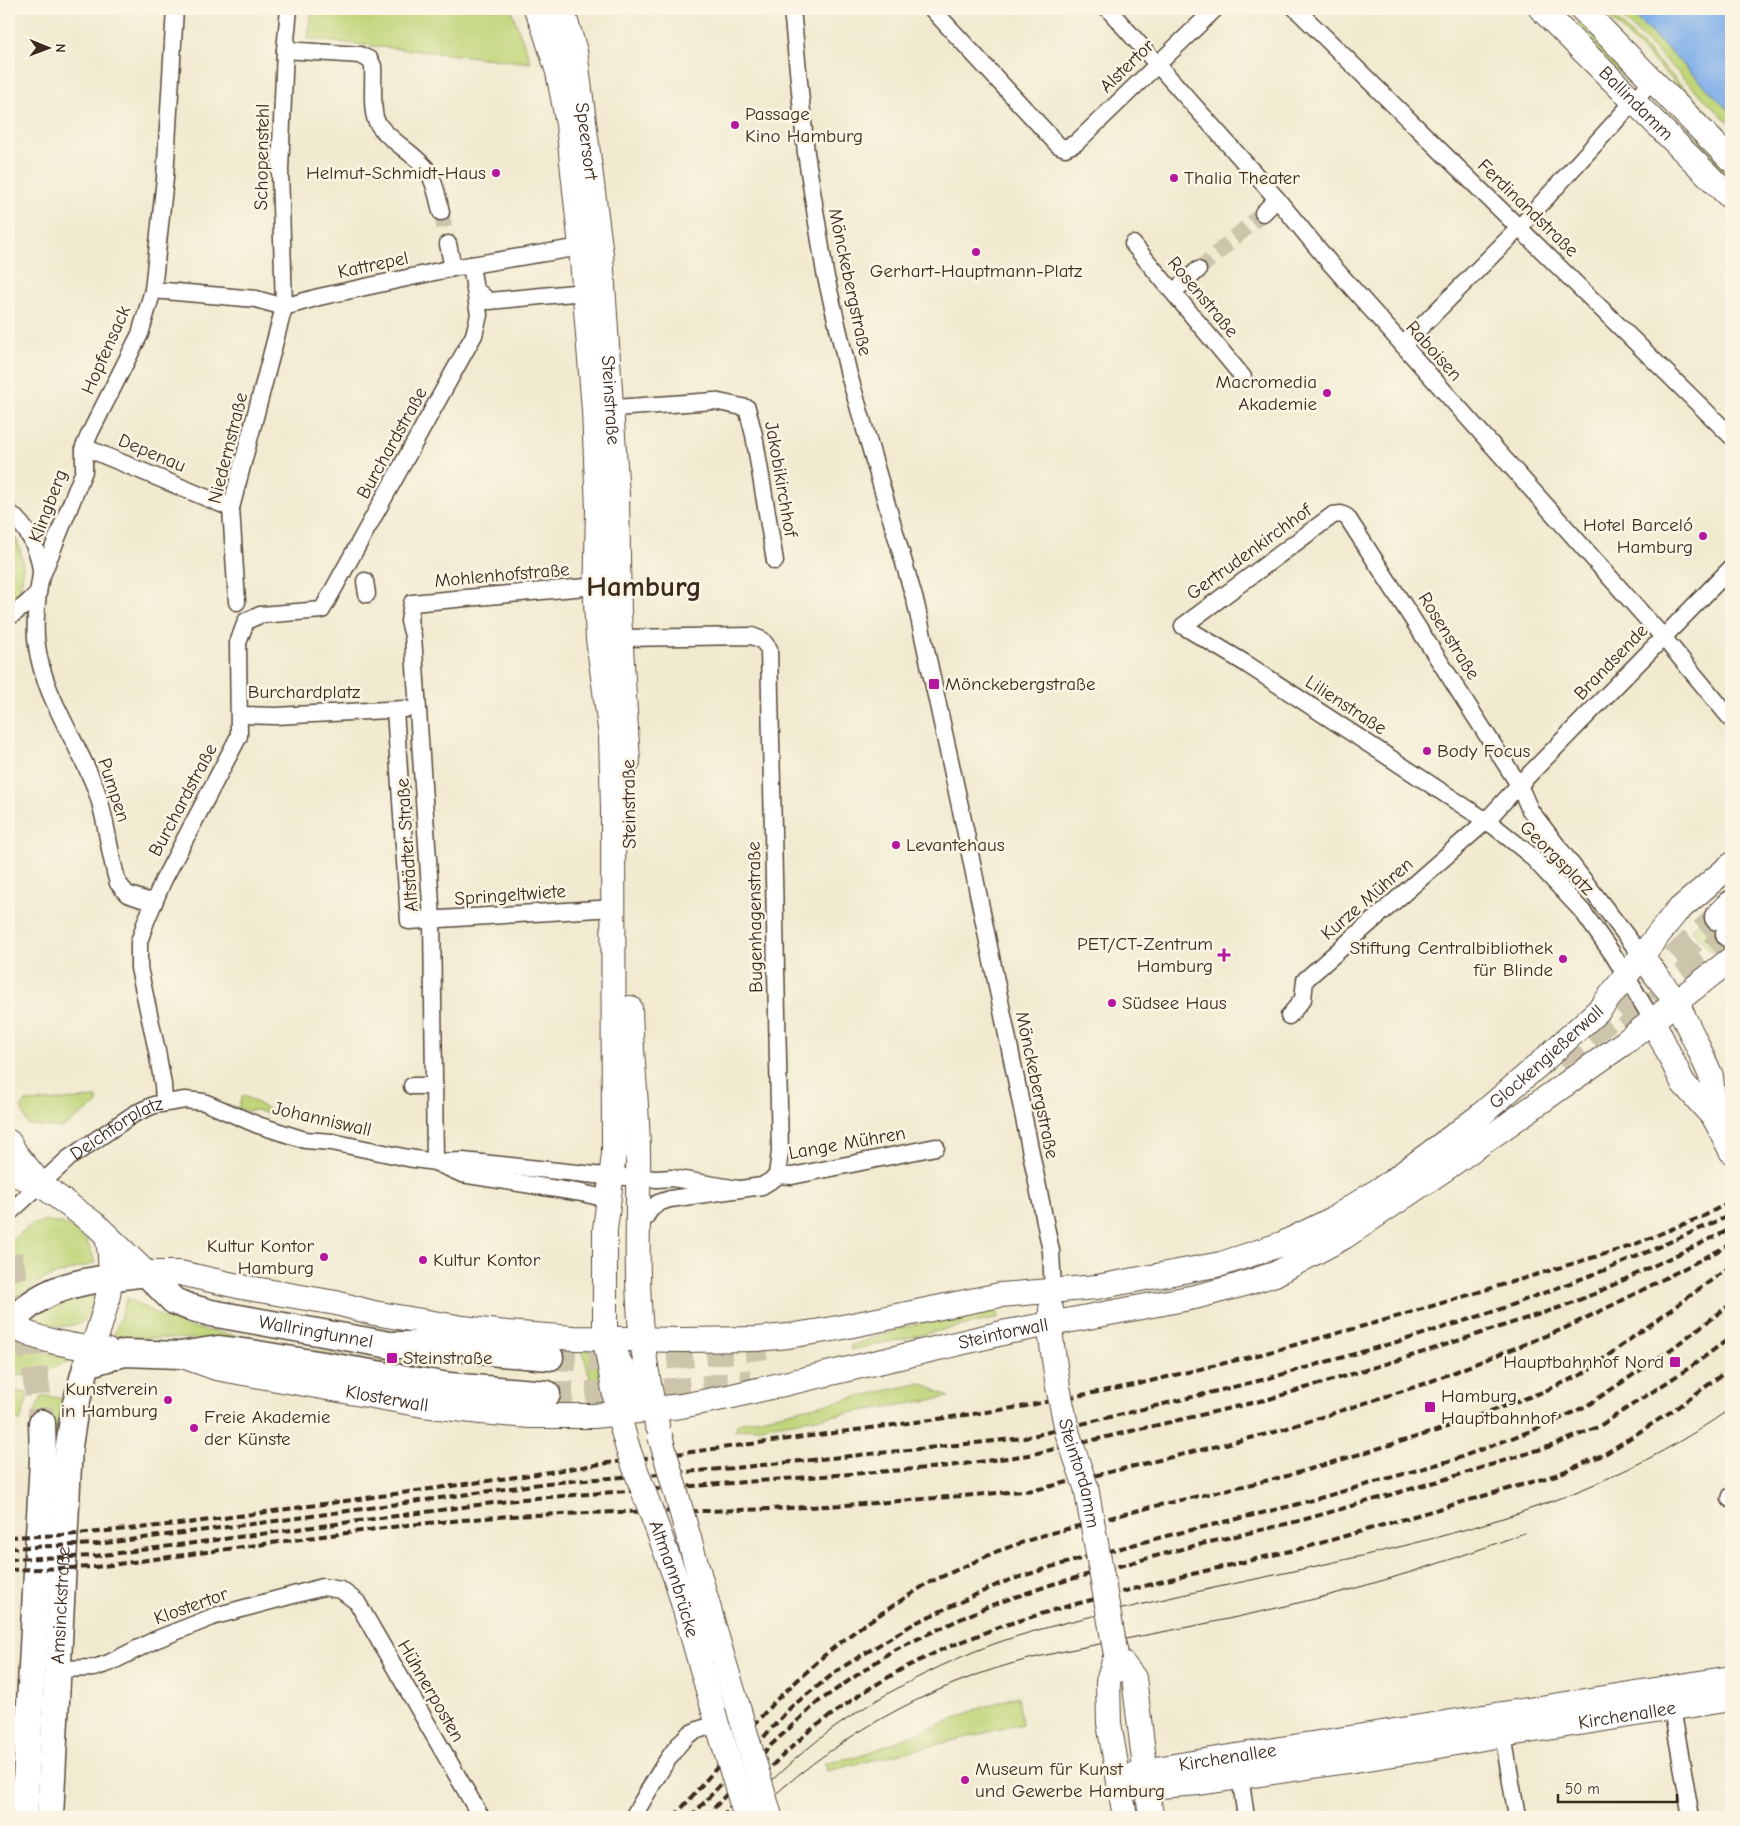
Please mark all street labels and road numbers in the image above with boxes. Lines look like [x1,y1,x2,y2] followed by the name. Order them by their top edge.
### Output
[1095,34,1159,97] street label: Alstertor
[1594,62,1678,145] street label: Ballindamm
[571,101,602,182] street label: Speersort
[250,103,274,211] street label: Schopenstehl
[1473,154,1583,262] street label: Ferdinandstraße
[824,206,876,358] street label: Mönckebergstraße
[336,247,410,283] street label: Kattrepel
[1163,252,1243,342] street label: Rosenstraße
[77,301,136,398] street label: Hopfensack
[1401,316,1467,386] street label: Raboisen
[597,355,625,446] street label: Steinstraße
[352,383,432,503] street label: Burchardstraße
[204,390,252,506] street label: Niedernstraße
[760,419,802,540] street label: Jakobikirchhof
[115,429,189,477] street label: Depenau
[24,466,72,546] street label: Klingberg
[1182,498,1317,605] street label: Gertrudenkirchhof
[433,558,571,592] street label: Mohlenhofstraße
[1414,588,1484,684] street label: Rosenstraße
[1569,620,1653,704] street label: Brandsende
[1301,671,1391,739] street label: Lilienstraße
[248,681,360,703] street label: Burchardplatz
[144,740,222,860] street label: Burchardstraße
[93,755,135,825] street label: Pumpen
[617,759,641,849] street label: Steinstraße
[391,777,423,913] street label: Altstädter Straße
[1515,816,1599,900] street label: Georgsplatz
[743,841,767,993] street label: Bugenhagenstraße
[1317,853,1417,945] street label: Kurze Mühren
[454,880,566,910] street label: Springeltwiete
[1485,1000,1608,1114] street label: Glockengießerwall
[1011,1009,1063,1161] street label: Mönckebergstraße
[66,1093,165,1165] street label: Deichtorplatz
[270,1097,374,1141] street label: Johanniswall
[787,1122,907,1164] street label: Lange Mühren
[257,1311,375,1353] street label: Wallringtunnel
[956,1314,1050,1354] street label: Steintorwall
[344,1380,430,1417] street label: Klosterwall
[1054,1417,1104,1530] street label: Steintordamm
[644,1517,703,1640] street label: Altmannbrücke
[47,1546,75,1665] street label: Amsinckstraße
[151,1582,231,1630] street label: Klostertor
[393,1636,469,1746] street label: Hühnerposten
[1577,1697,1677,1734] street label: Kirchenallee
[1177,1739,1278,1776] street label: Kirchenallee

